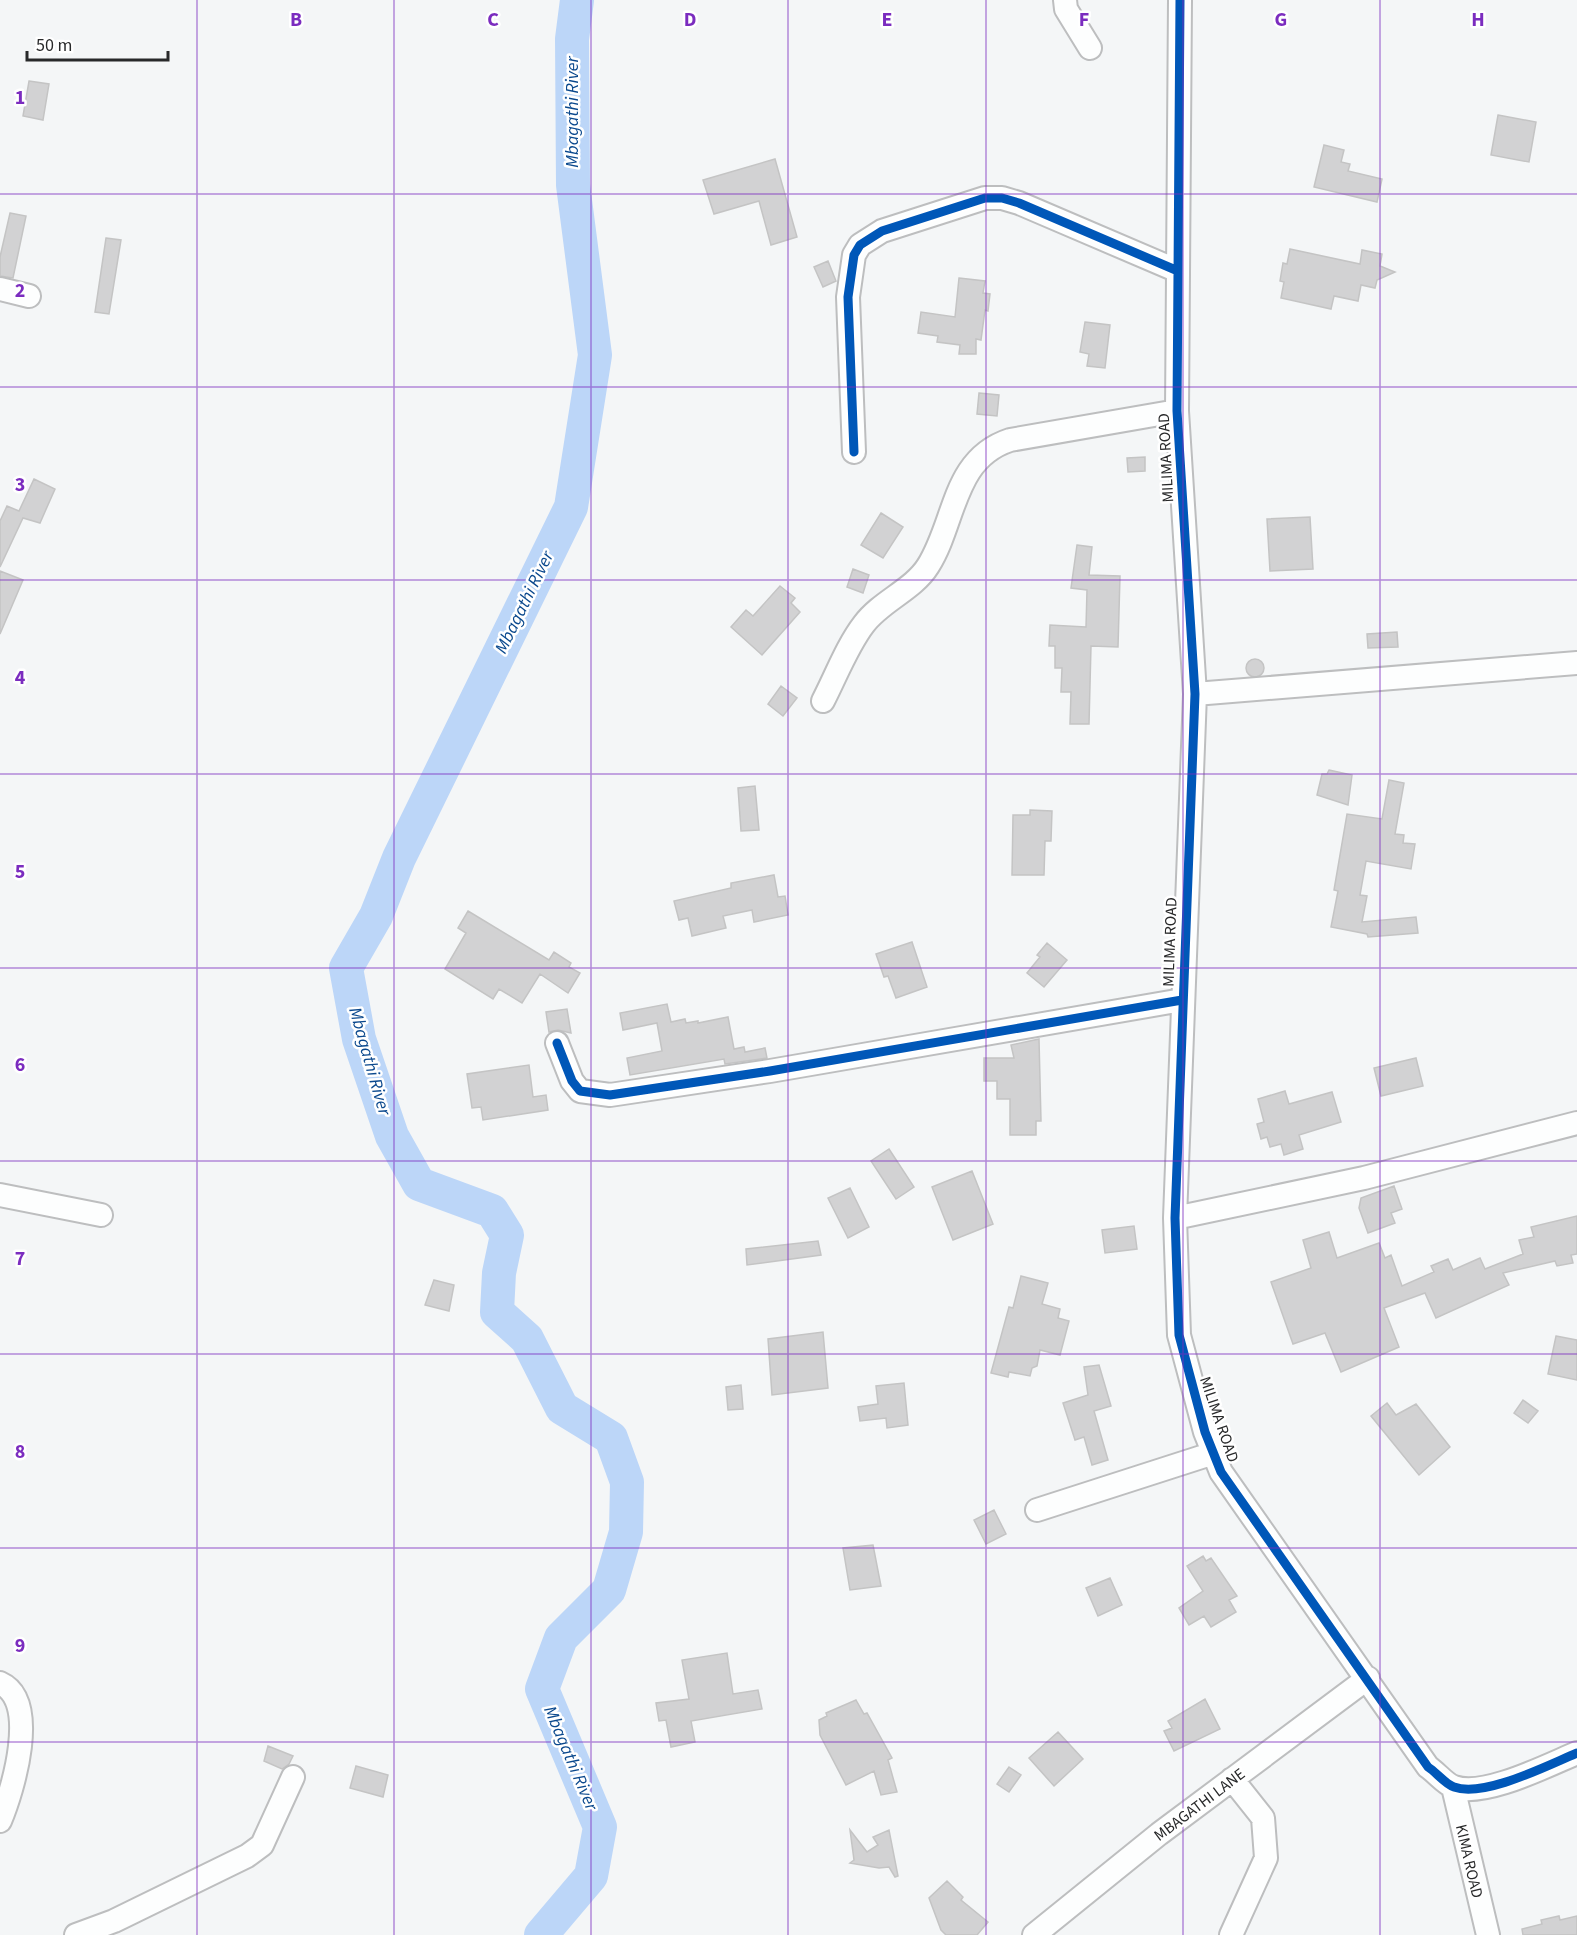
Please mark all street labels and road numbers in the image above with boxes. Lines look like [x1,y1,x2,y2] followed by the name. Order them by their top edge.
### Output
[1153,413,1179,503] street label: MILIMA ROAD
[1157,897,1183,987] street label: MILIMA ROAD
[1194,1373,1244,1465] street label: MILIMA ROAD
[1149,1763,1250,1846] street label: MBAGATHI LANE
[1450,1822,1488,1900] street label: KIMA ROAD

